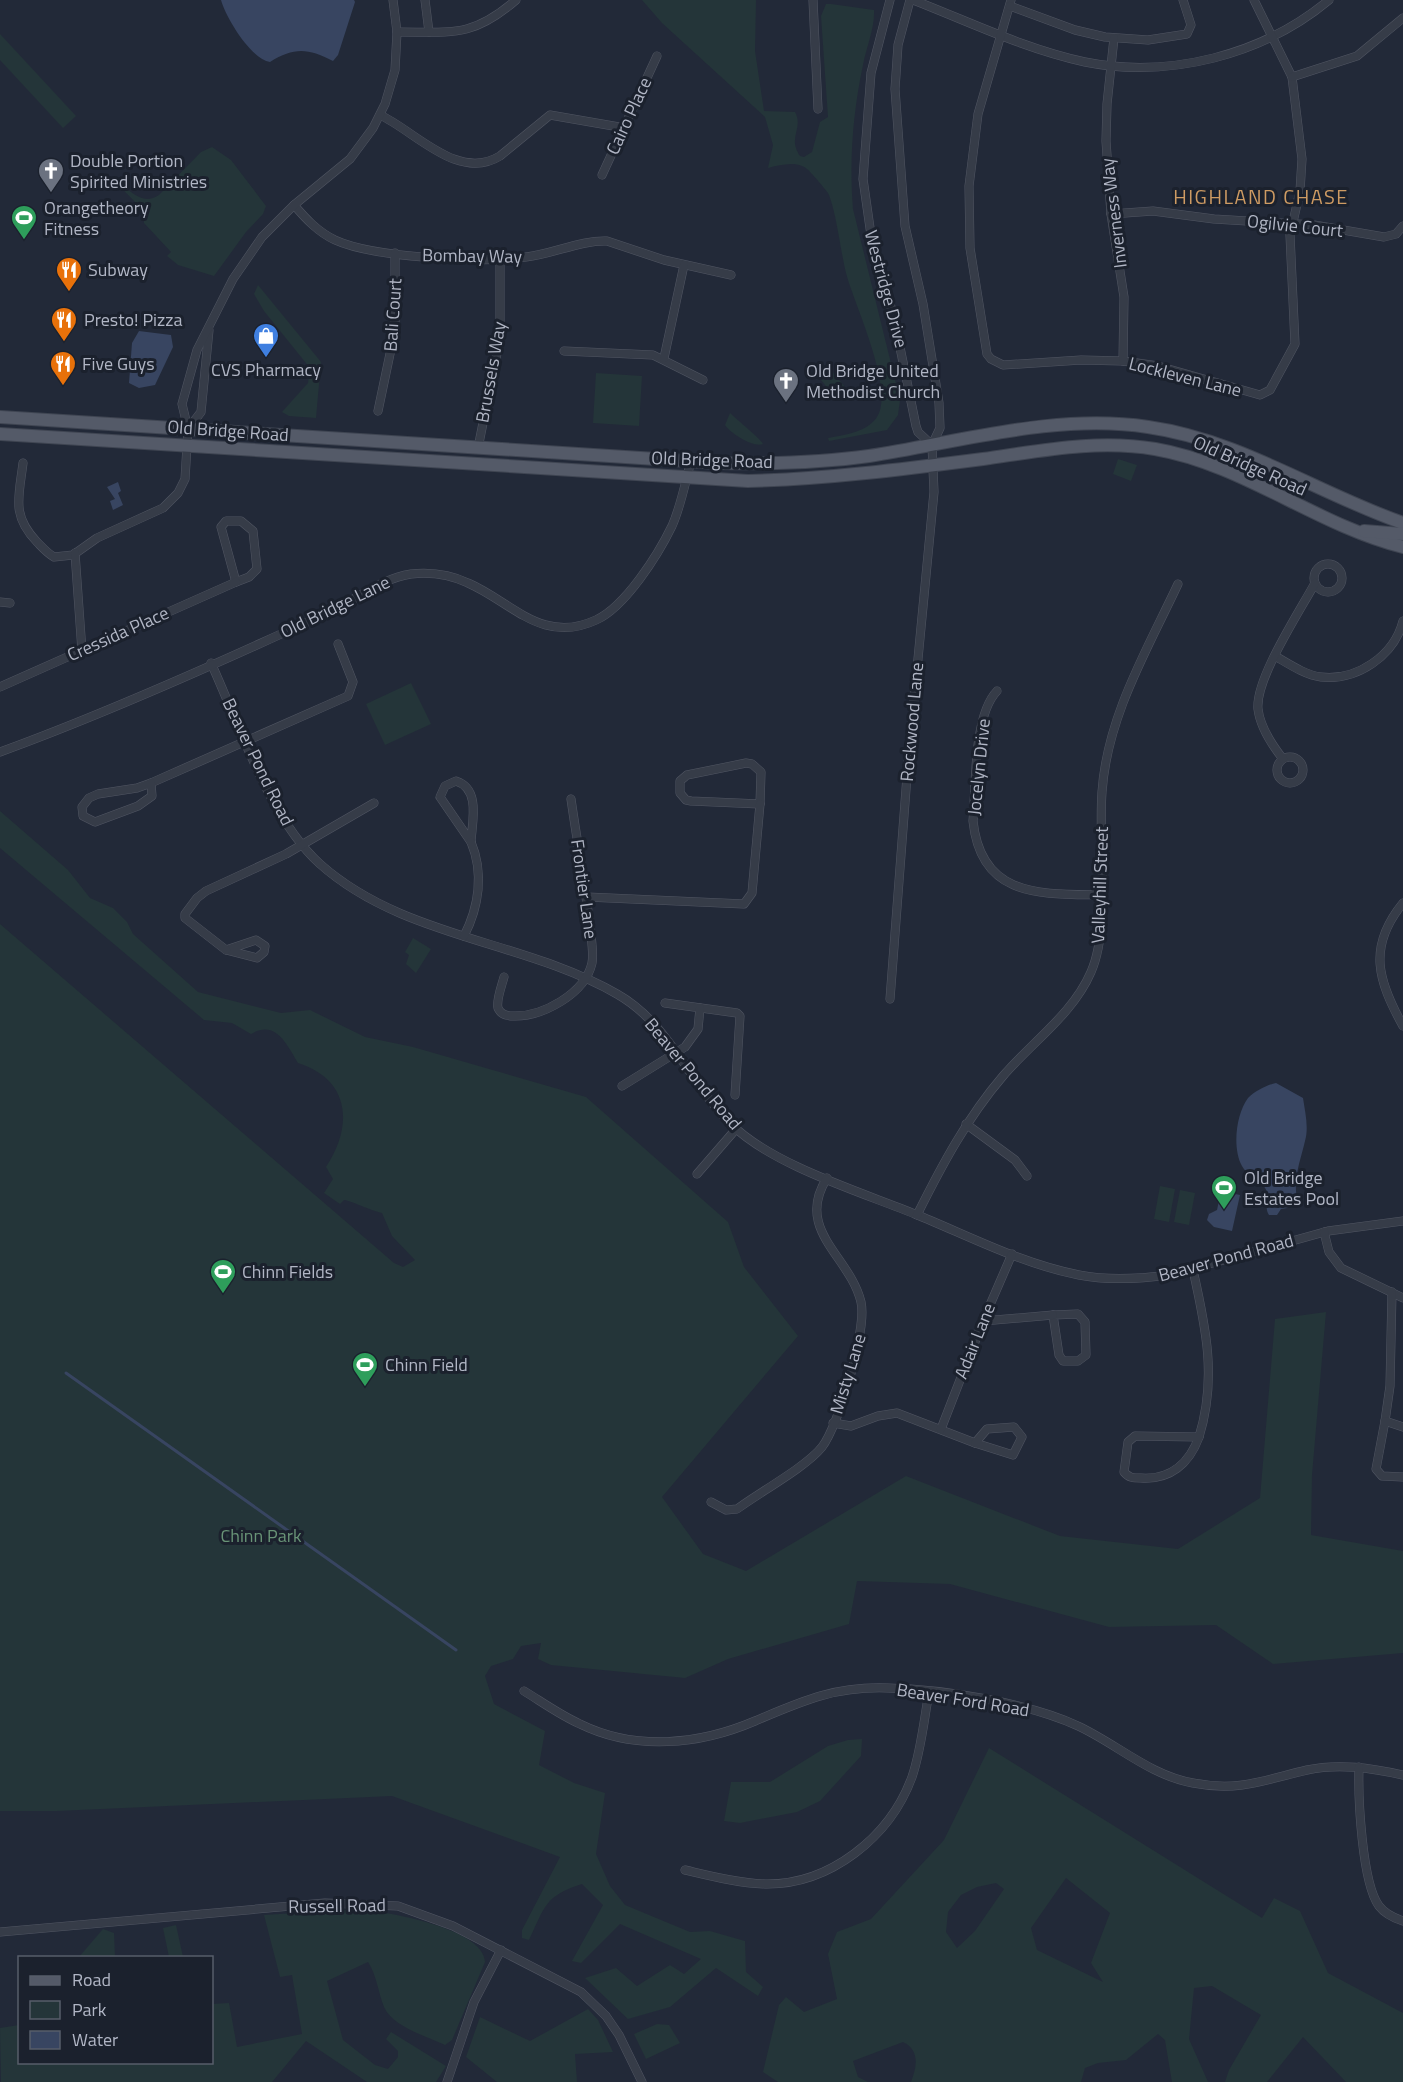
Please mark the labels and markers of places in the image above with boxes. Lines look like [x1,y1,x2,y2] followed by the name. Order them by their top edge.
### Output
[70,147,207,195] place label: Double Portion Spirited Ministries
[36,156,66,194] church icon: Double Portion Spirited Ministries
[44,194,149,242] place label: Orangetheory Fitness
[9,203,39,241] sports icon: Orangetheory Fitness
[54,255,84,293] restaurant icon: Subway
[88,256,148,283] place label: Subway
[49,305,79,343] restaurant icon: Presto! Pizza
[84,306,182,333] place label: Presto! Pizza
[251,321,281,359] shop icon: CVS Pharmacy
[48,349,78,387] restaurant icon: Five Guys
[82,350,155,377] place label: Five Guys
[211,356,321,383] place label: CVS Pharmacy
[806,357,940,405] place label: Old Bridge United Methodist Church
[771,366,801,404] church icon: Old Bridge United Methodist Church
[1244,1164,1339,1212] place label: Old Bridge Estates Pool
[1209,1173,1239,1211] sports icon: Old Bridge Estates Pool
[208,1257,238,1295] sports icon: Chinn Fields
[242,1258,333,1285] place label: Chinn Fields
[350,1350,380,1388] sports icon: Chinn Field
[385,1351,468,1378] place label: Chinn Field

